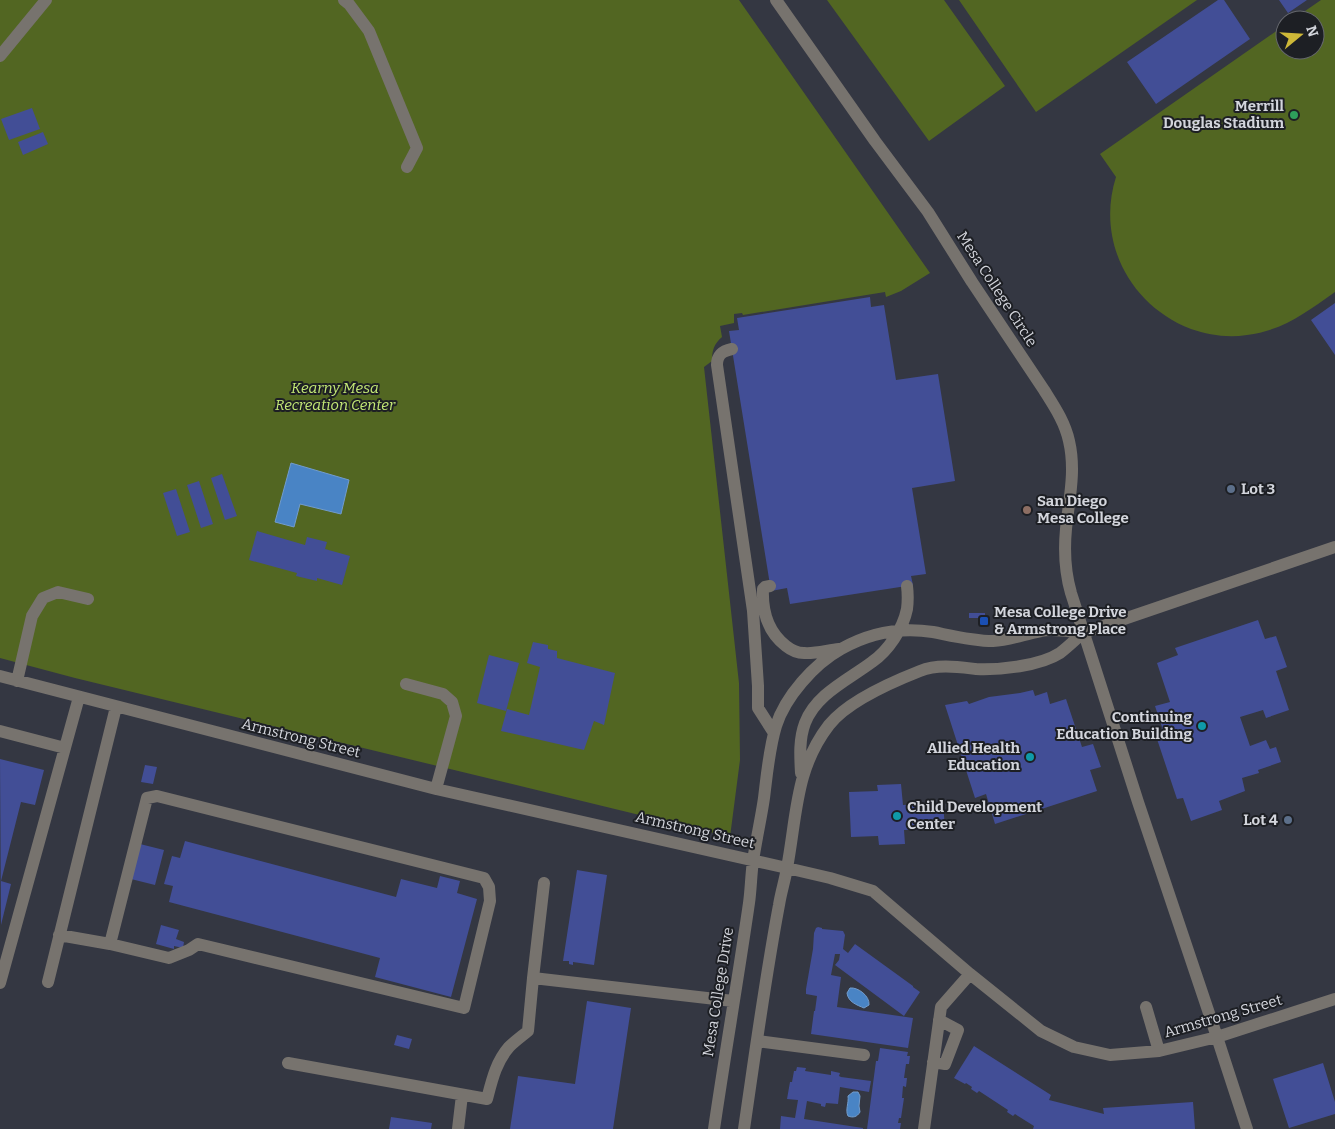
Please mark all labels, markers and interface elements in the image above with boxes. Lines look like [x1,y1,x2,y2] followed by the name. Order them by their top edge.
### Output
[1275,10,1325,60] north arrow
[1302,23,1322,39] text: N
[1163,97,1285,132] place label: Merrill Douglas Stadium
[1288,109,1300,121] marker: Merrill Douglas Stadium
[953,228,1041,350] street label: Mesa College Circle
[275,379,396,414] park label: Kearny Mesa Recreation Center
[1241,480,1275,498] place label: Lot 3
[1225,483,1237,495] marker: Lot 3
[1037,492,1129,527] place label: San Diego Mesa College
[1021,504,1033,516] marker: San Diego Mesa College
[994,603,1127,638] place label: Mesa College Drive & Armstrong Place
[978,615,990,627] marker: Mesa College Drive & Armstrong Place
[1056,708,1192,743] place label: Continuing Education Building
[240,715,363,762] street label: Armstrong Street
[1196,720,1208,732] marker: Continuing Education Building
[927,739,1021,774] place label: Allied Health Education
[1024,751,1036,763] marker: Allied Health Education
[907,798,1042,833] place label: Child Development Center
[634,808,757,853] street label: Armstrong Street
[891,810,903,822] marker: Child Development Center
[1243,811,1278,829] place label: Lot 4
[1282,814,1294,826] marker: Lot 4
[699,926,737,1058] street label: Mesa College Drive
[1162,990,1285,1041] street label: Armstrong Street

